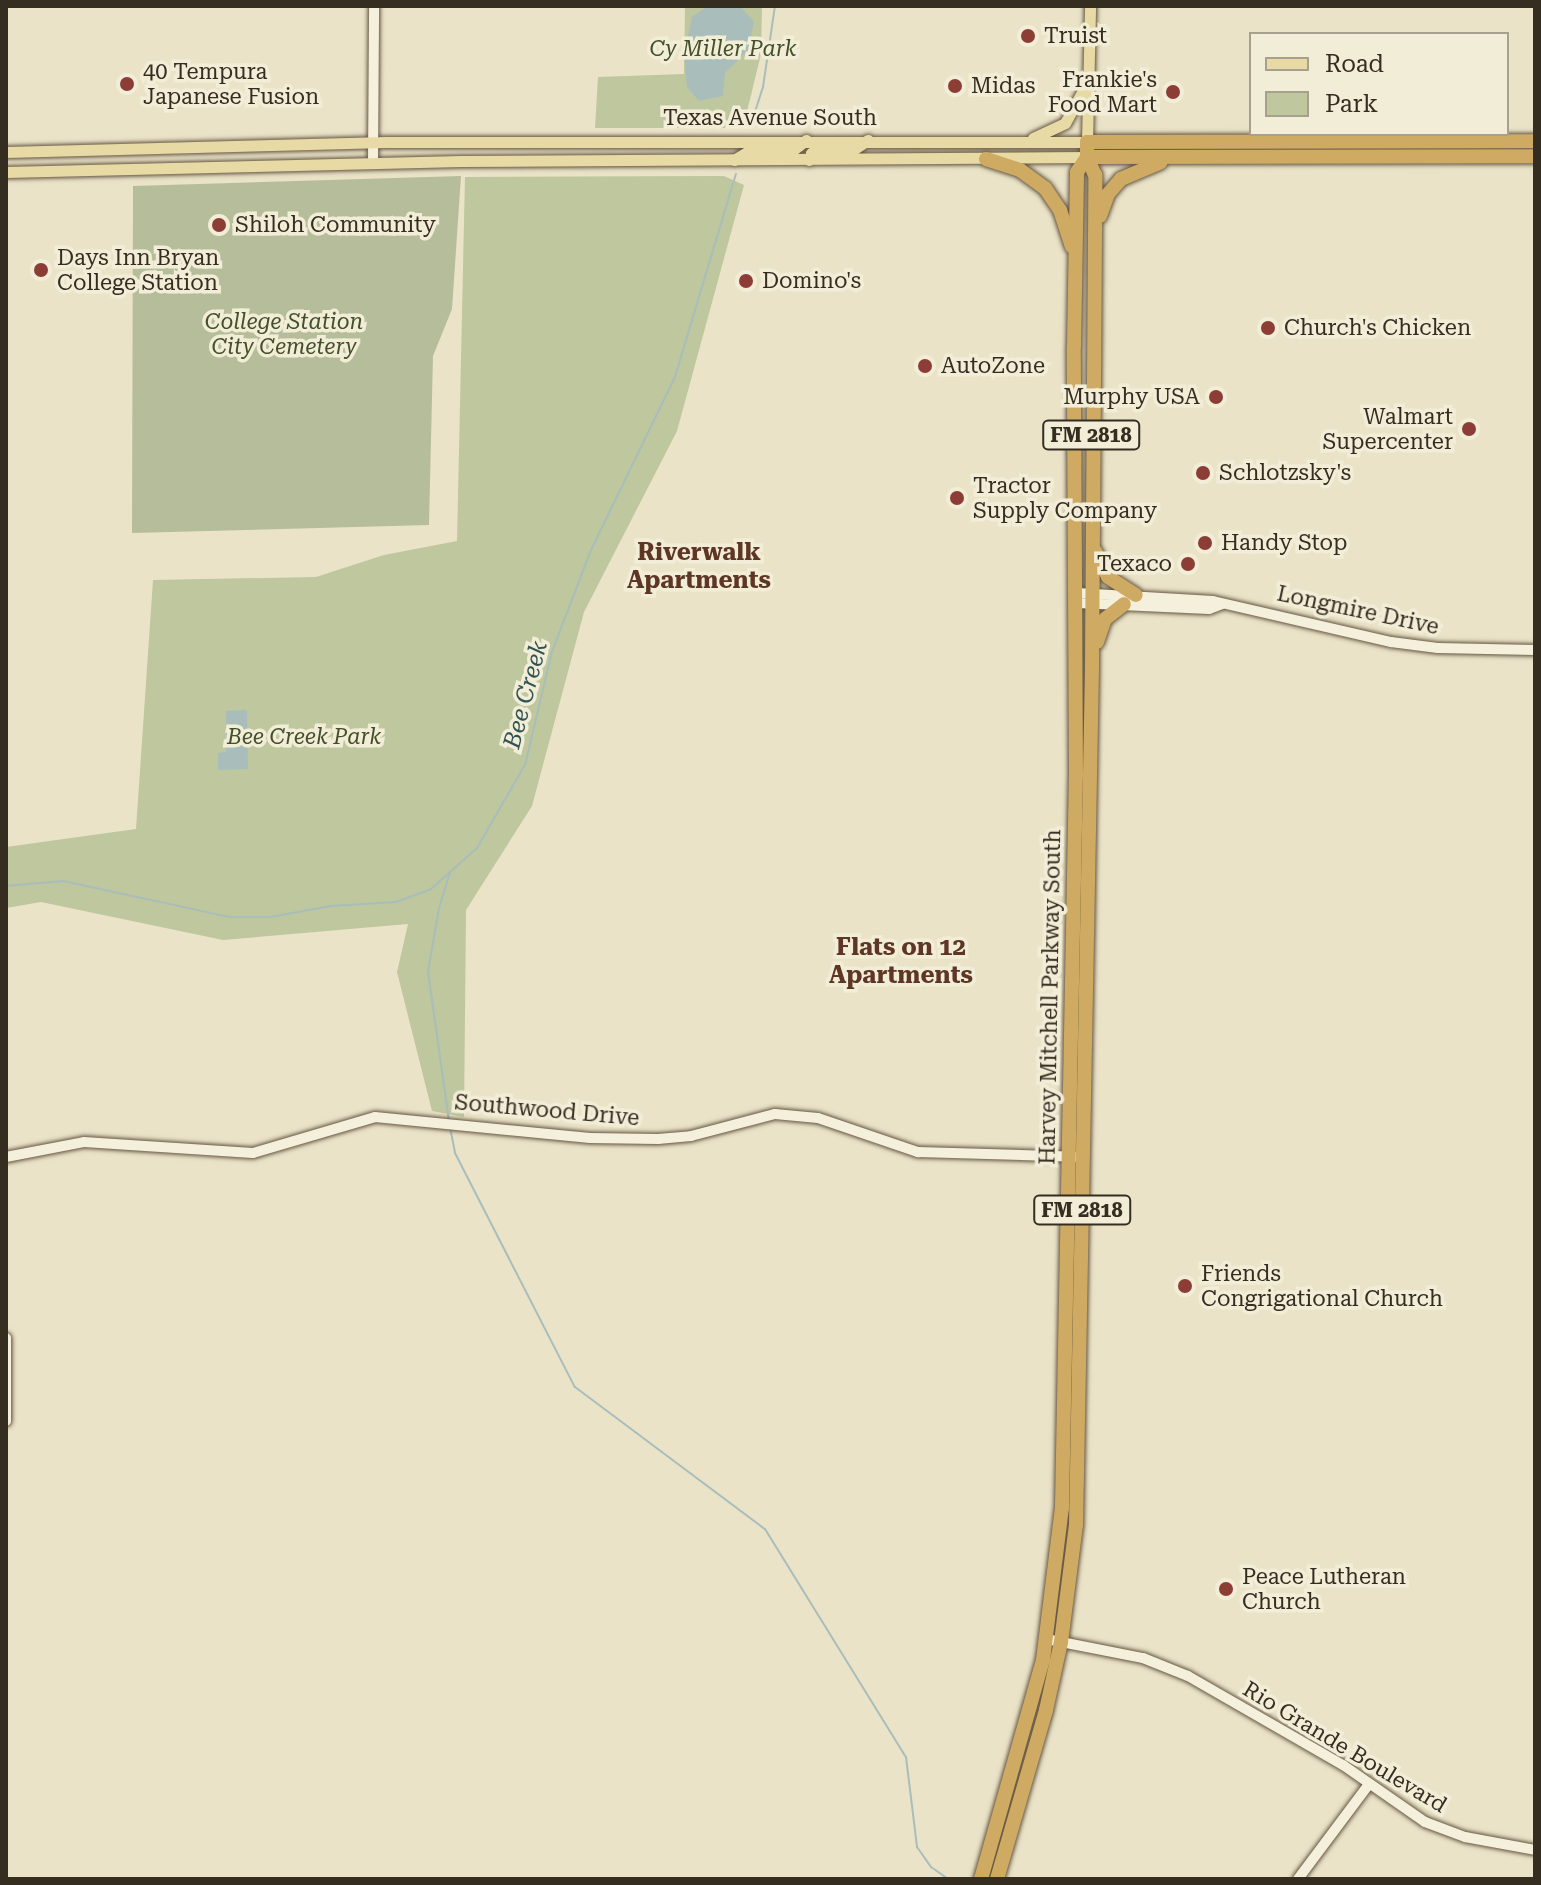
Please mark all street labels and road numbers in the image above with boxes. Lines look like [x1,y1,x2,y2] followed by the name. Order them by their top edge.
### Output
[663,105,877,131] street label: Texas Avenue South
[1041,419,1141,451] road number: FM 2818
[1275,580,1441,640] street label: Longmire Drive
[1034,829,1066,1165] street label: Harvey Mitchell Parkway South
[454,1089,640,1131] street label: Southwood Drive
[1032,1194,1132,1226] road number: FM 2818
[1238,1676,1452,1818] street label: Rio Grande Boulevard

